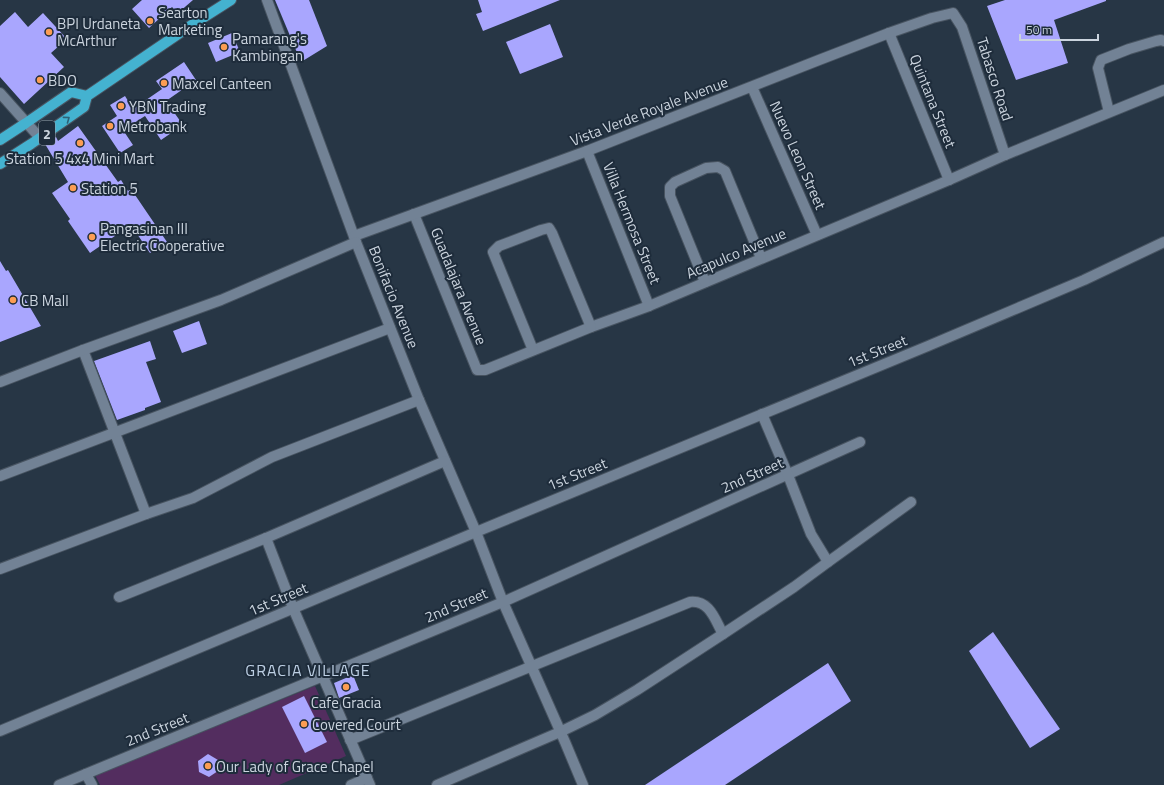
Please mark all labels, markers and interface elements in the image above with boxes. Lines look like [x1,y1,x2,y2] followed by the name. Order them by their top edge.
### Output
[158,1,222,41] place label: Searton Marketing
[57,12,141,52] place label: BPI Urdaneta McArthur
[145,16,155,26] marker: Searton Marketing
[1020,16,1098,42] scale bar
[1026,20,1052,39] text: 50 m
[44,27,54,37] marker: BPI Urdaneta McArthur
[232,27,307,67] place label: Pamarang's Kambingan
[971,34,1019,124] street label: Tabasco Road
[219,42,229,52] marker: Pamarang's Kambingan
[904,51,963,152] street label: Quintana Street
[48,69,77,92] place label: BDO
[567,70,731,152] street label: Vista Verde Royale Avenue
[172,72,272,95] place label: Maxcel Canteen
[35,75,45,85] marker: BDO
[159,78,169,88] marker: Maxcel Canteen
[129,95,206,118] place label: YBN Trading
[764,97,832,214] street label: Nuevo Leon Street
[116,101,126,111] marker: YBN Trading
[118,115,187,138] place label: Metrobank
[63,116,70,124] one-way arrow
[39,121,55,145] road number: 2
[105,121,115,131] marker: Metrobank
[75,138,85,148] marker: Station 5 4x4 Mini Mart
[6,147,155,170] place label: Station 5 4x4 Mini Mart
[597,159,667,288] street label: Villa Hermosa Street
[81,177,138,200] place label: Station 5
[68,183,78,193] marker: Station 5
[100,217,225,257] place label: Pangasinan III Electric Cooperative
[682,222,790,284] street label: Acapulco Avenue
[425,224,493,348] street label: Guadalajara Avenue
[87,232,97,242] marker: Pangasinan III Electric Cooperative
[363,242,425,352] street label: Bonifacio Avenue
[21,289,69,312] place label: CB Mall
[8,295,18,305] marker: CB Mall
[844,328,911,373] street label: 1st Street
[544,451,611,496] street label: 1st Street
[717,451,788,499] street label: 2nd Street
[245,576,312,622] street label: 1st Street
[421,581,492,629] street label: 2nd Street
[245,658,371,682] district label: GRACIA VILLAGE
[341,682,351,692] marker: Cafe Gracia
[311,691,382,714] place label: Cafe Gracia
[122,706,193,752] street label: 2nd Street
[312,713,401,736] place label: Covered Court
[299,719,309,729] marker: Covered Court
[216,755,374,778] place label: Our Lady of Grace Chapel
[203,761,213,771] marker: Our Lady of Grace Chapel

